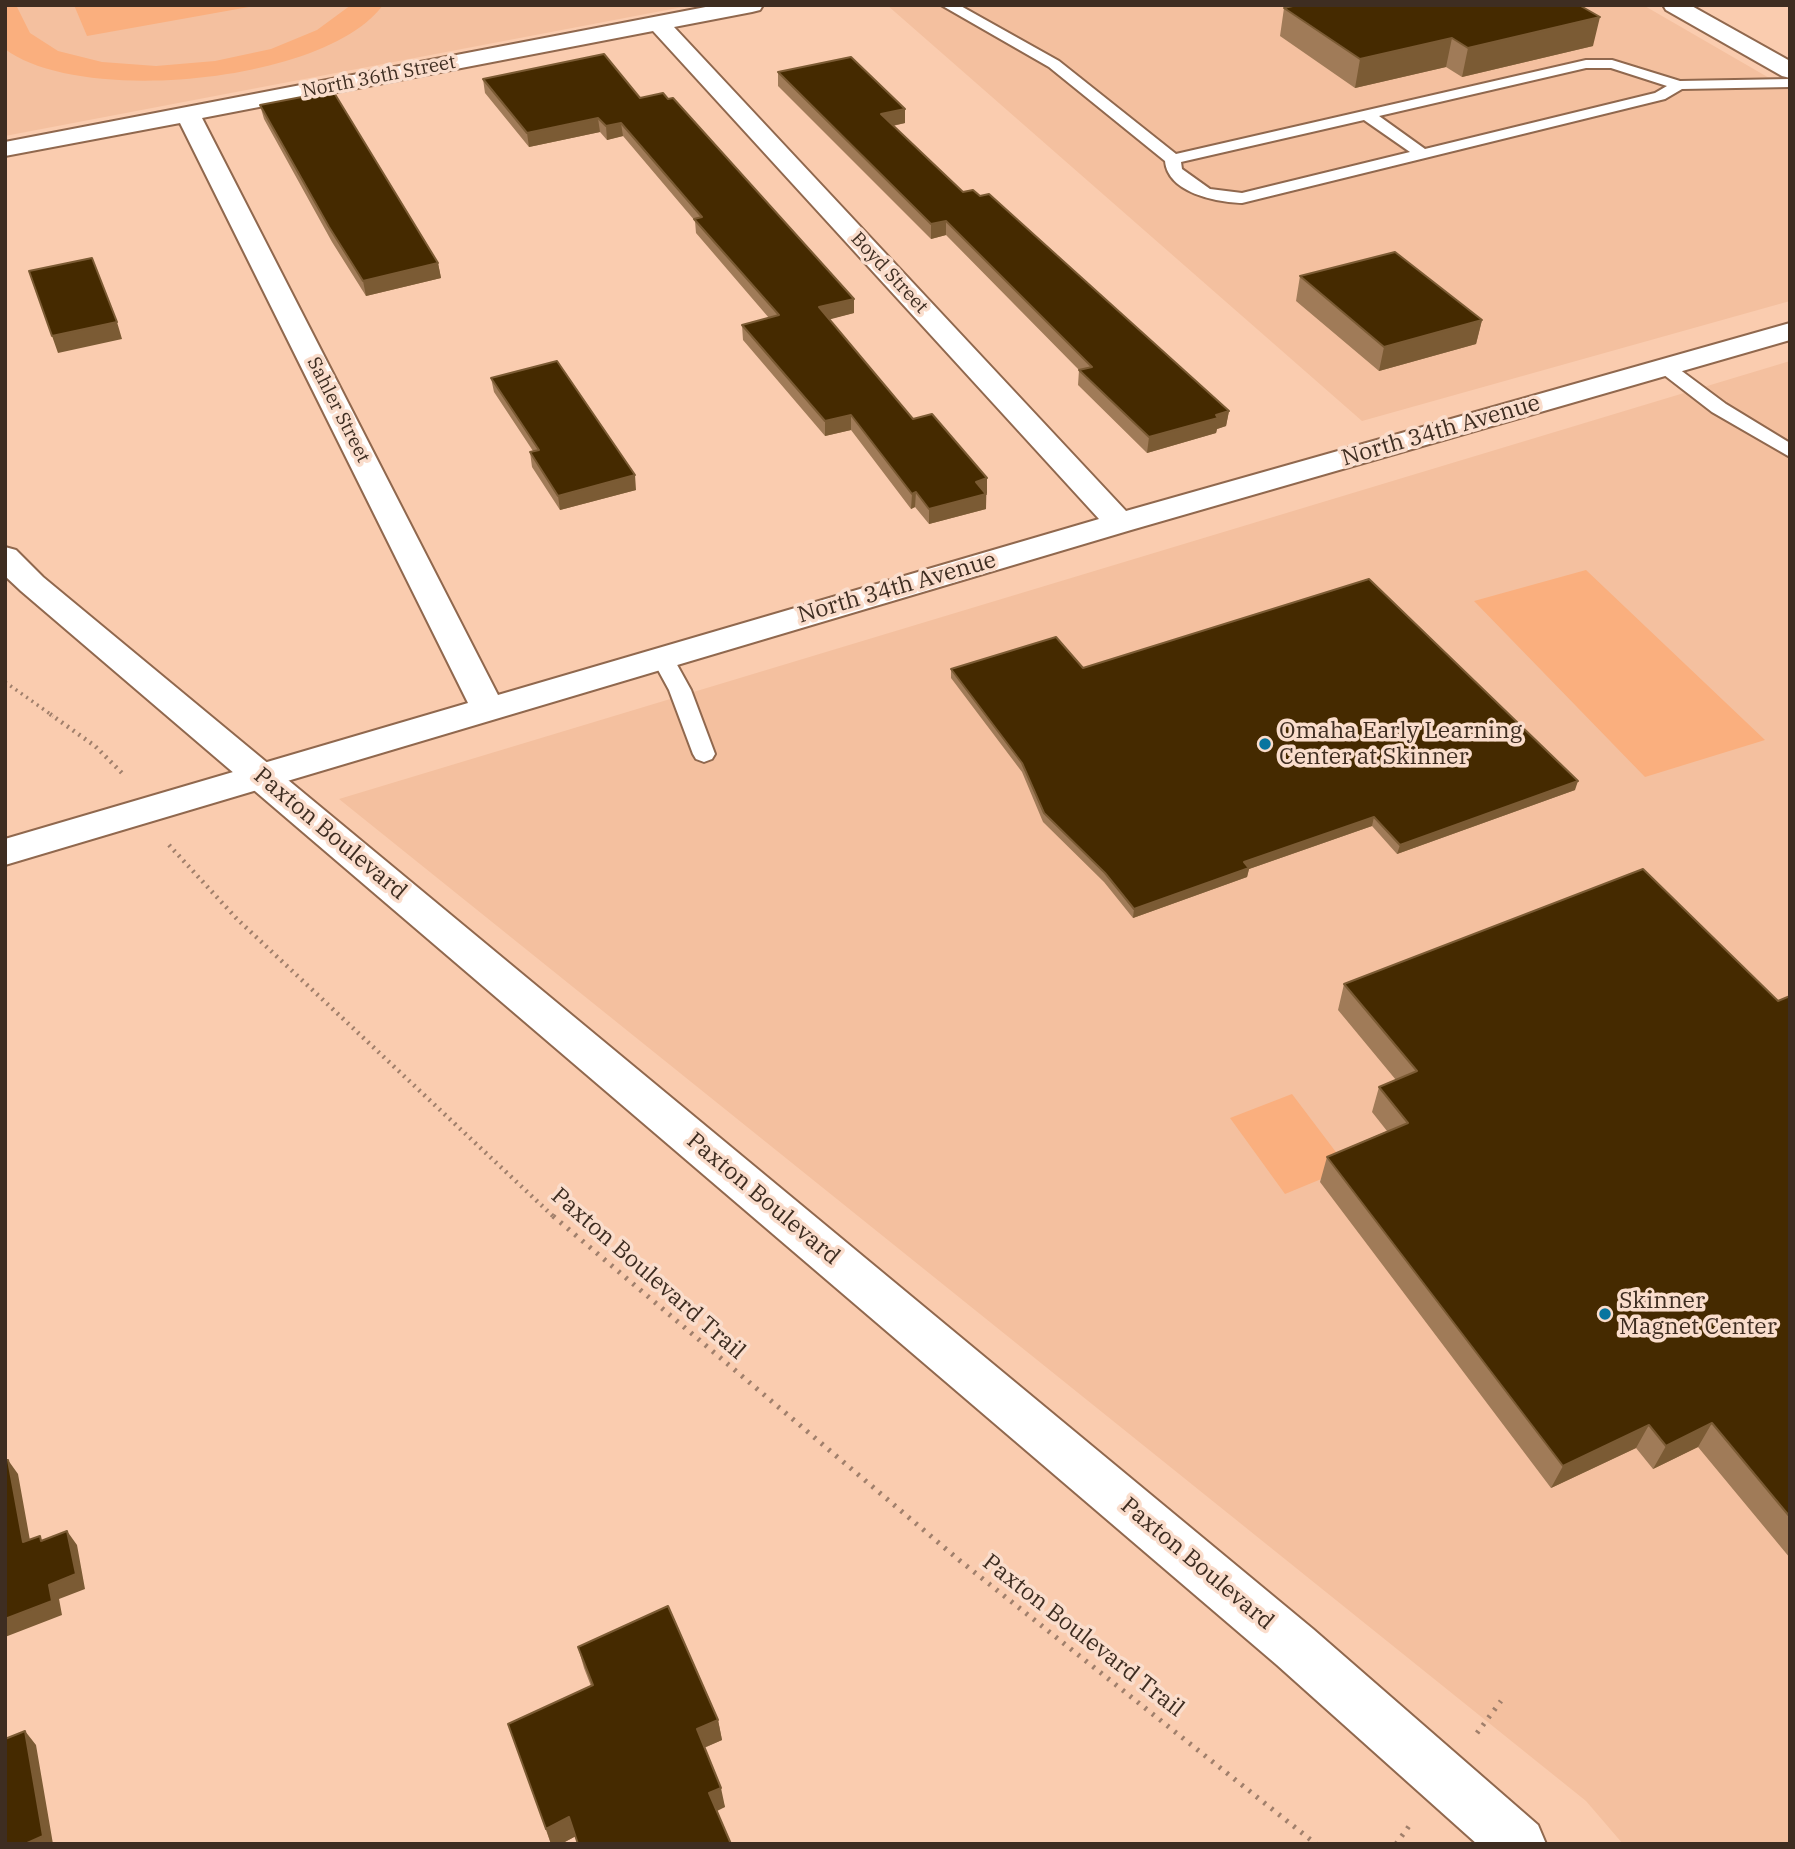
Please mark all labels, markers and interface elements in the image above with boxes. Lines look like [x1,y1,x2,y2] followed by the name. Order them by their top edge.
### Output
[300,51,458,103] street label: North 36th Street
[846,228,932,318] street label: Boyd Street
[302,353,374,467] street label: Sahler Street
[1339,389,1543,473] street label: North 34th Avenue
[795,546,999,630] street label: North 34th Avenue
[1279,717,1522,771] place label: Omaha Early Learning Center at Skinner
[1257,736,1273,752] marker: Omaha Early Learning Center at Skinner
[248,762,412,906] street label: Paxton Boulevard
[681,1127,845,1271] street label: Paxton Boulevard
[545,1182,751,1366] street label: Paxton Boulevard Trail
[1619,1287,1777,1341] place label: Skinner Magnet Center
[1597,1306,1613,1322] marker: Skinner Magnet Center
[1115,1492,1279,1636] street label: Paxton Boulevard
[977,1549,1189,1723] street label: Paxton Boulevard Trail

